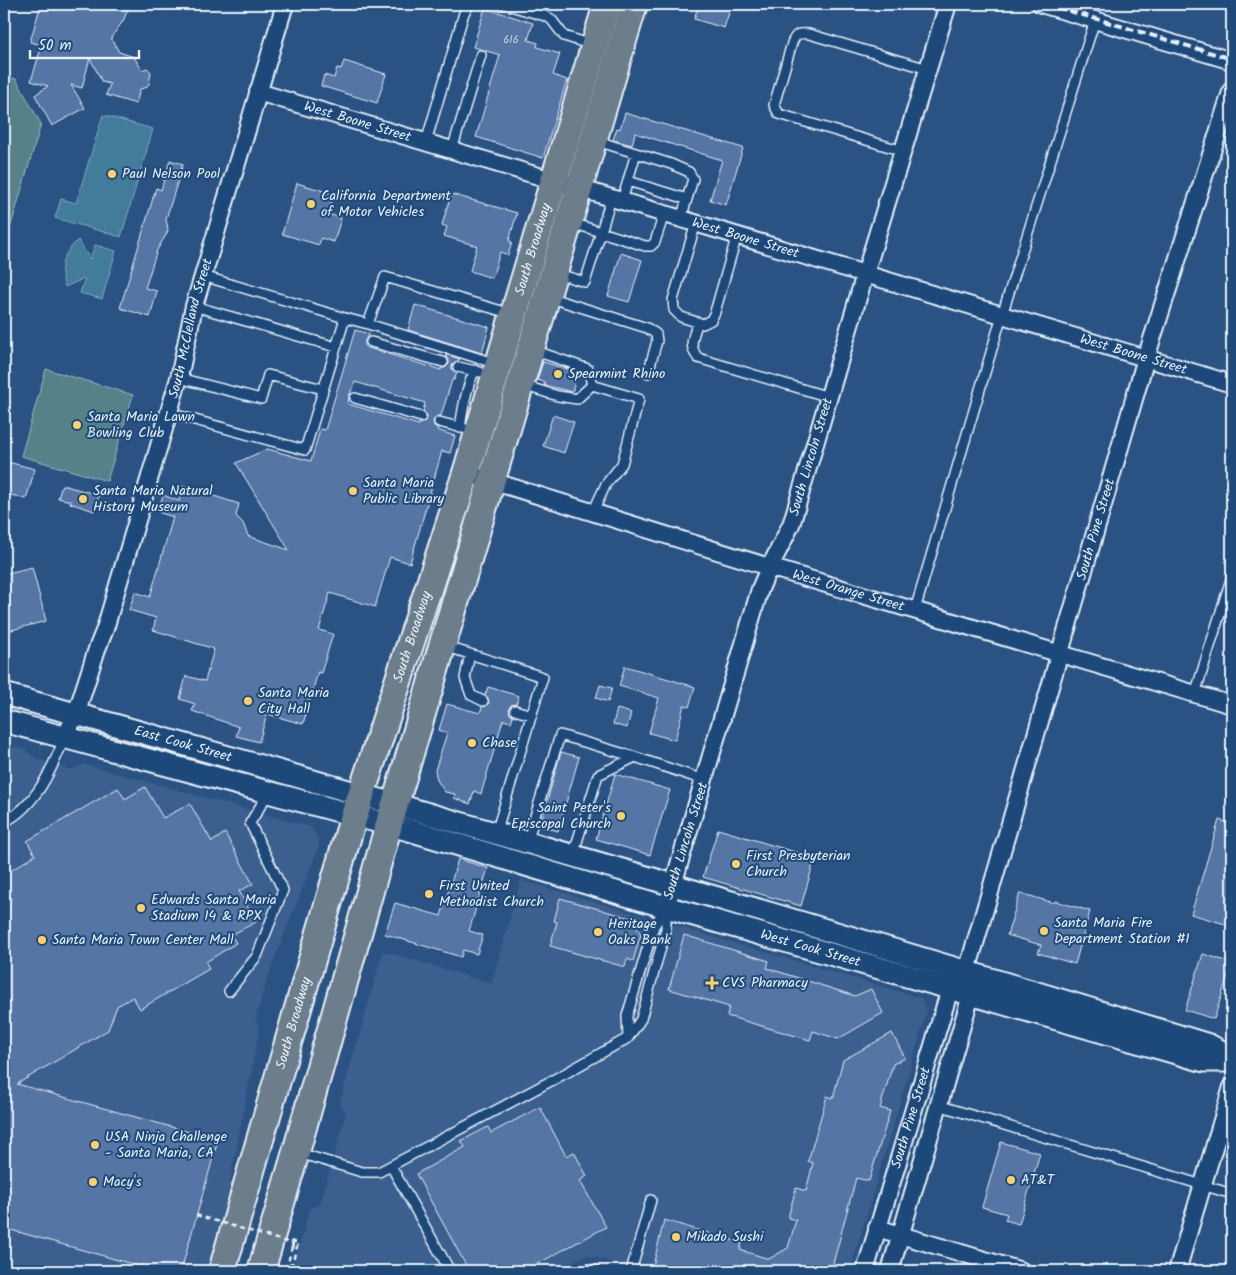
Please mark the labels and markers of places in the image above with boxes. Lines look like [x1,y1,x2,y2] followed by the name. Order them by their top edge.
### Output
[122,163,221,185] place label: Paul Nelson Pool
[106,168,118,180] marker: Paul Nelson Pool
[321,185,451,223] place label: California Department of Motor Vehicles
[305,198,317,210] marker: California Department of Motor Vehicles
[568,363,665,385] place label: Spearmint Rhino
[552,368,564,380] marker: Spearmint Rhino
[87,406,195,444] place label: Santa Maria Lawn Bowling Club
[71,419,83,431] marker: Santa Maria Lawn Bowling Club
[363,472,444,510] place label: Santa Maria Public Library
[93,480,213,518] place label: Santa Maria Natural History Museum
[347,485,359,497] marker: Santa Maria Public Library
[77,493,89,505] marker: Santa Maria Natural History Museum
[258,682,329,720] place label: Santa Maria City Hall
[242,695,254,707] marker: Santa Maria City Hall
[482,732,517,754] place label: Chase
[466,737,478,749] marker: Chase
[511,797,611,835] place label: Saint Peter's Episcopal Church
[615,810,627,822] marker: Saint Peter's Episcopal Church
[746,845,850,883] place label: First Presbyterian Church
[730,858,742,870] marker: First Presbyterian Church
[439,875,544,913] place label: First United Methodist Church
[423,888,435,900] marker: First United Methodist Church
[151,889,277,927] place label: Edwards Santa Maria Stadium 14 & RPX
[135,902,147,914] marker: Edwards Santa Maria Stadium 14 & RPX
[1054,912,1190,950] place label: Santa Maria Fire Department Station #1
[608,913,671,951] place label: Heritage Oaks Bank
[1038,925,1050,937] marker: Santa Maria Fire Department Station #1
[592,926,604,938] marker: Heritage Oaks Bank
[52,929,234,951] place label: Santa Maria Town Center Mall
[36,934,48,946] marker: Santa Maria Town Center Mall
[722,972,808,994] place label: CVS Pharmacy
[706,977,718,989] marker: CVS Pharmacy
[105,1126,228,1164] place label: USA Ninja Challenge - Santa Maria, CA
[89,1139,101,1151] marker: USA Ninja Challenge - Santa Maria, CA
[1021,1169,1056,1191] place label: AT&T
[103,1171,141,1193] place label: Macy's
[1005,1174,1017,1186] marker: AT&T
[87,1176,99,1188] marker: Macy's
[686,1226,764,1248] place label: Mikado Sushi
[670,1231,682,1243] marker: Mikado Sushi

